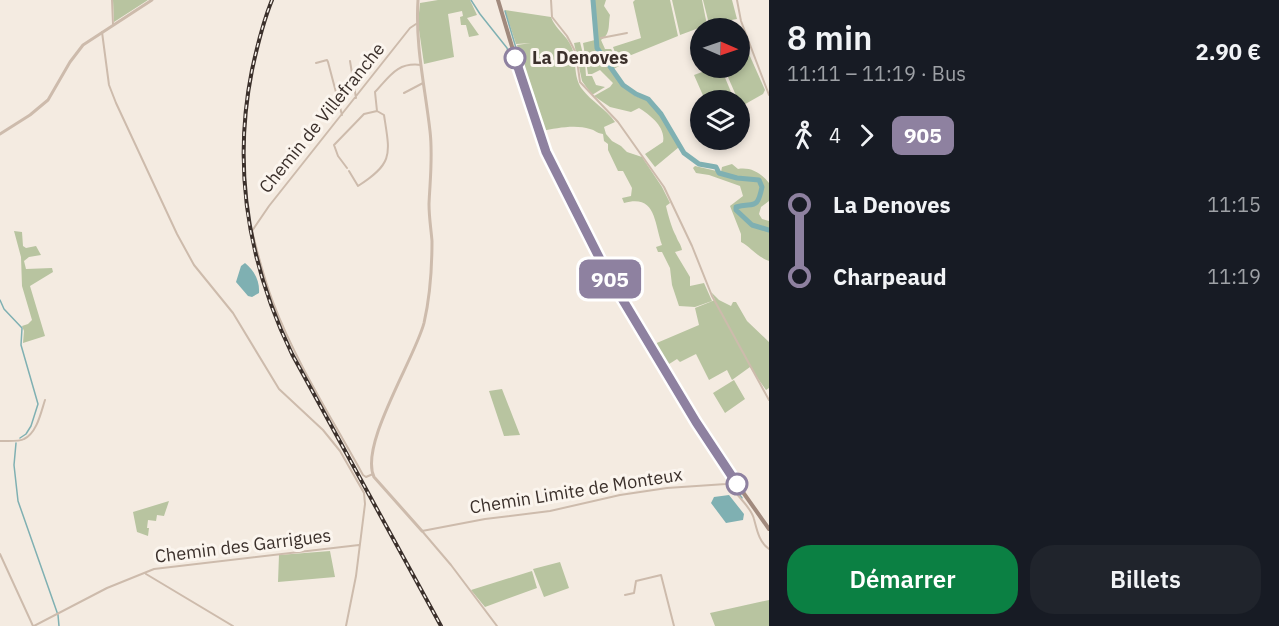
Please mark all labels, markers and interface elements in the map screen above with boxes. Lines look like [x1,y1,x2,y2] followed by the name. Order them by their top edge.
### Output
[787,16,872,59] text: 8 min
[690,18,750,78] north arrow
[690,18,750,150] map controls
[1196,37,1261,66] text: 2.90 €
[254,38,389,198] street label: Chemin de Villefranche
[532,46,628,69] place label: La Denoves
[504,47,526,69] marker: La Denoves
[787,60,966,87] text: 11:11 – 11:19 · Bus
[690,90,750,150] button: layers
[787,119,820,152] icon: walk
[850,119,883,152] icon: forward
[904,121,942,149] text: 905
[829,122,841,149] text: 4
[833,190,951,219] text: La Denoves
[1207,191,1261,218] text: 11:15
[576,260,644,298] line badge: 905
[833,262,947,291] text: Charpeaud
[1207,263,1261,290] text: 11:19
[591,265,629,293] text: 905
[468,462,684,519] street label: Chemin Limite de Monteux
[726,473,748,495] unlabelled marker
[153,523,332,568] street label: Chemin des Garrigues
[787,545,1018,614] button: Démarrer
[1030,545,1261,614] button: Billets

